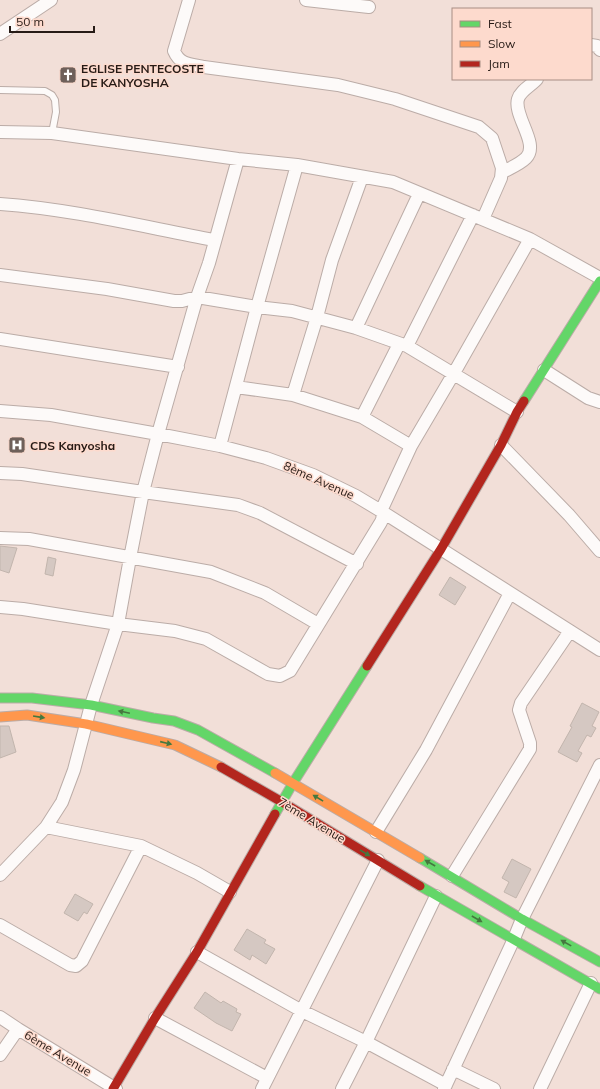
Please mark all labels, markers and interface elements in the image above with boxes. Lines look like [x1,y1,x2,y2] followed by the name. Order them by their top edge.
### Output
[10,8,94,34] scale bar
[452,8,592,80] legend
[16,14,44,29] text: 50 m
[488,16,512,31] text: Fast
[488,36,516,51] text: Slow
[488,56,510,71] text: Jam
[81,61,204,90] place label: EGLISE PENTECOSTE DE KANYOSHA
[58,65,78,85] church icon: EGLISE PENTECOSTE DE KANYOSHA
[7,435,27,455] hospital icon: CDS Kanyosha
[30,438,115,453] place label: CDS Kanyosha
[281,458,357,502] street label: 8ème Avenue
[118,709,130,715] one-way arrow
[33,714,45,720] one-way arrow
[160,740,172,746] one-way arrow
[276,794,348,846] street label: 7ème Avenue
[312,794,323,801] one-way arrow
[359,849,371,856] one-way arrow
[424,860,436,867] one-way arrow
[471,916,483,923] one-way arrow
[560,940,572,947] one-way arrow
[22,1027,94,1079] street label: 6ème Avenue

